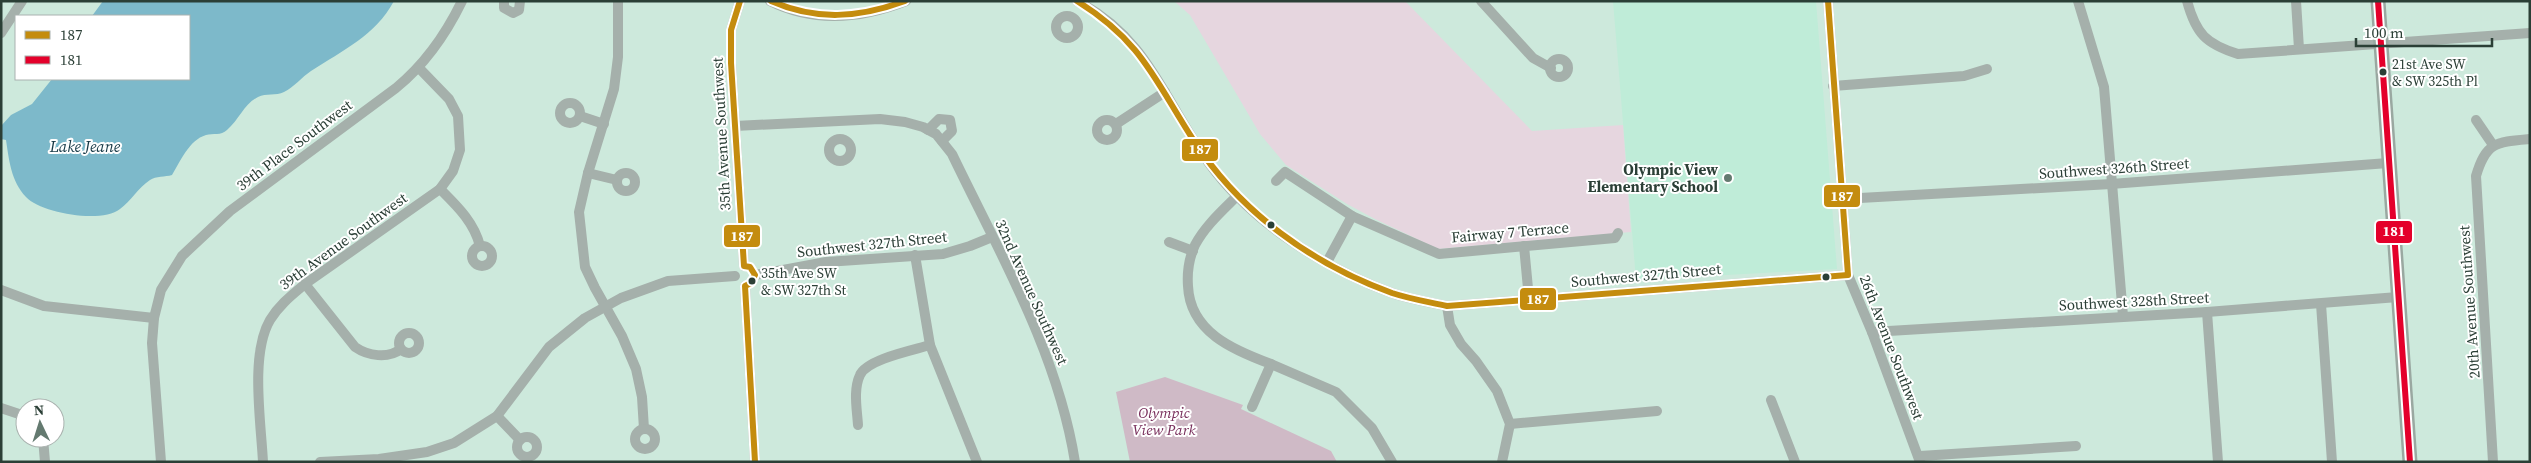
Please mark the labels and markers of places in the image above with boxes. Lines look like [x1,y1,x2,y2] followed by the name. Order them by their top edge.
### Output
[2392,54,2478,91] place label: 21st Ave SW & SW 325th Pl
[2378,67,2388,77] marker: 21st Ave SW & SW 325th Pl
[1588,159,1718,197] place label: Olympic View Elementary School
[1722,172,1734,184] marker: Olympic View Elementary School
[1266,220,1276,230] unlabelled marker
[761,263,847,300] place label: 35th Ave SW & SW 327th St
[1821,272,1831,282] unlabelled marker
[747,276,757,286] marker: 35th Ave SW & SW 327th St

